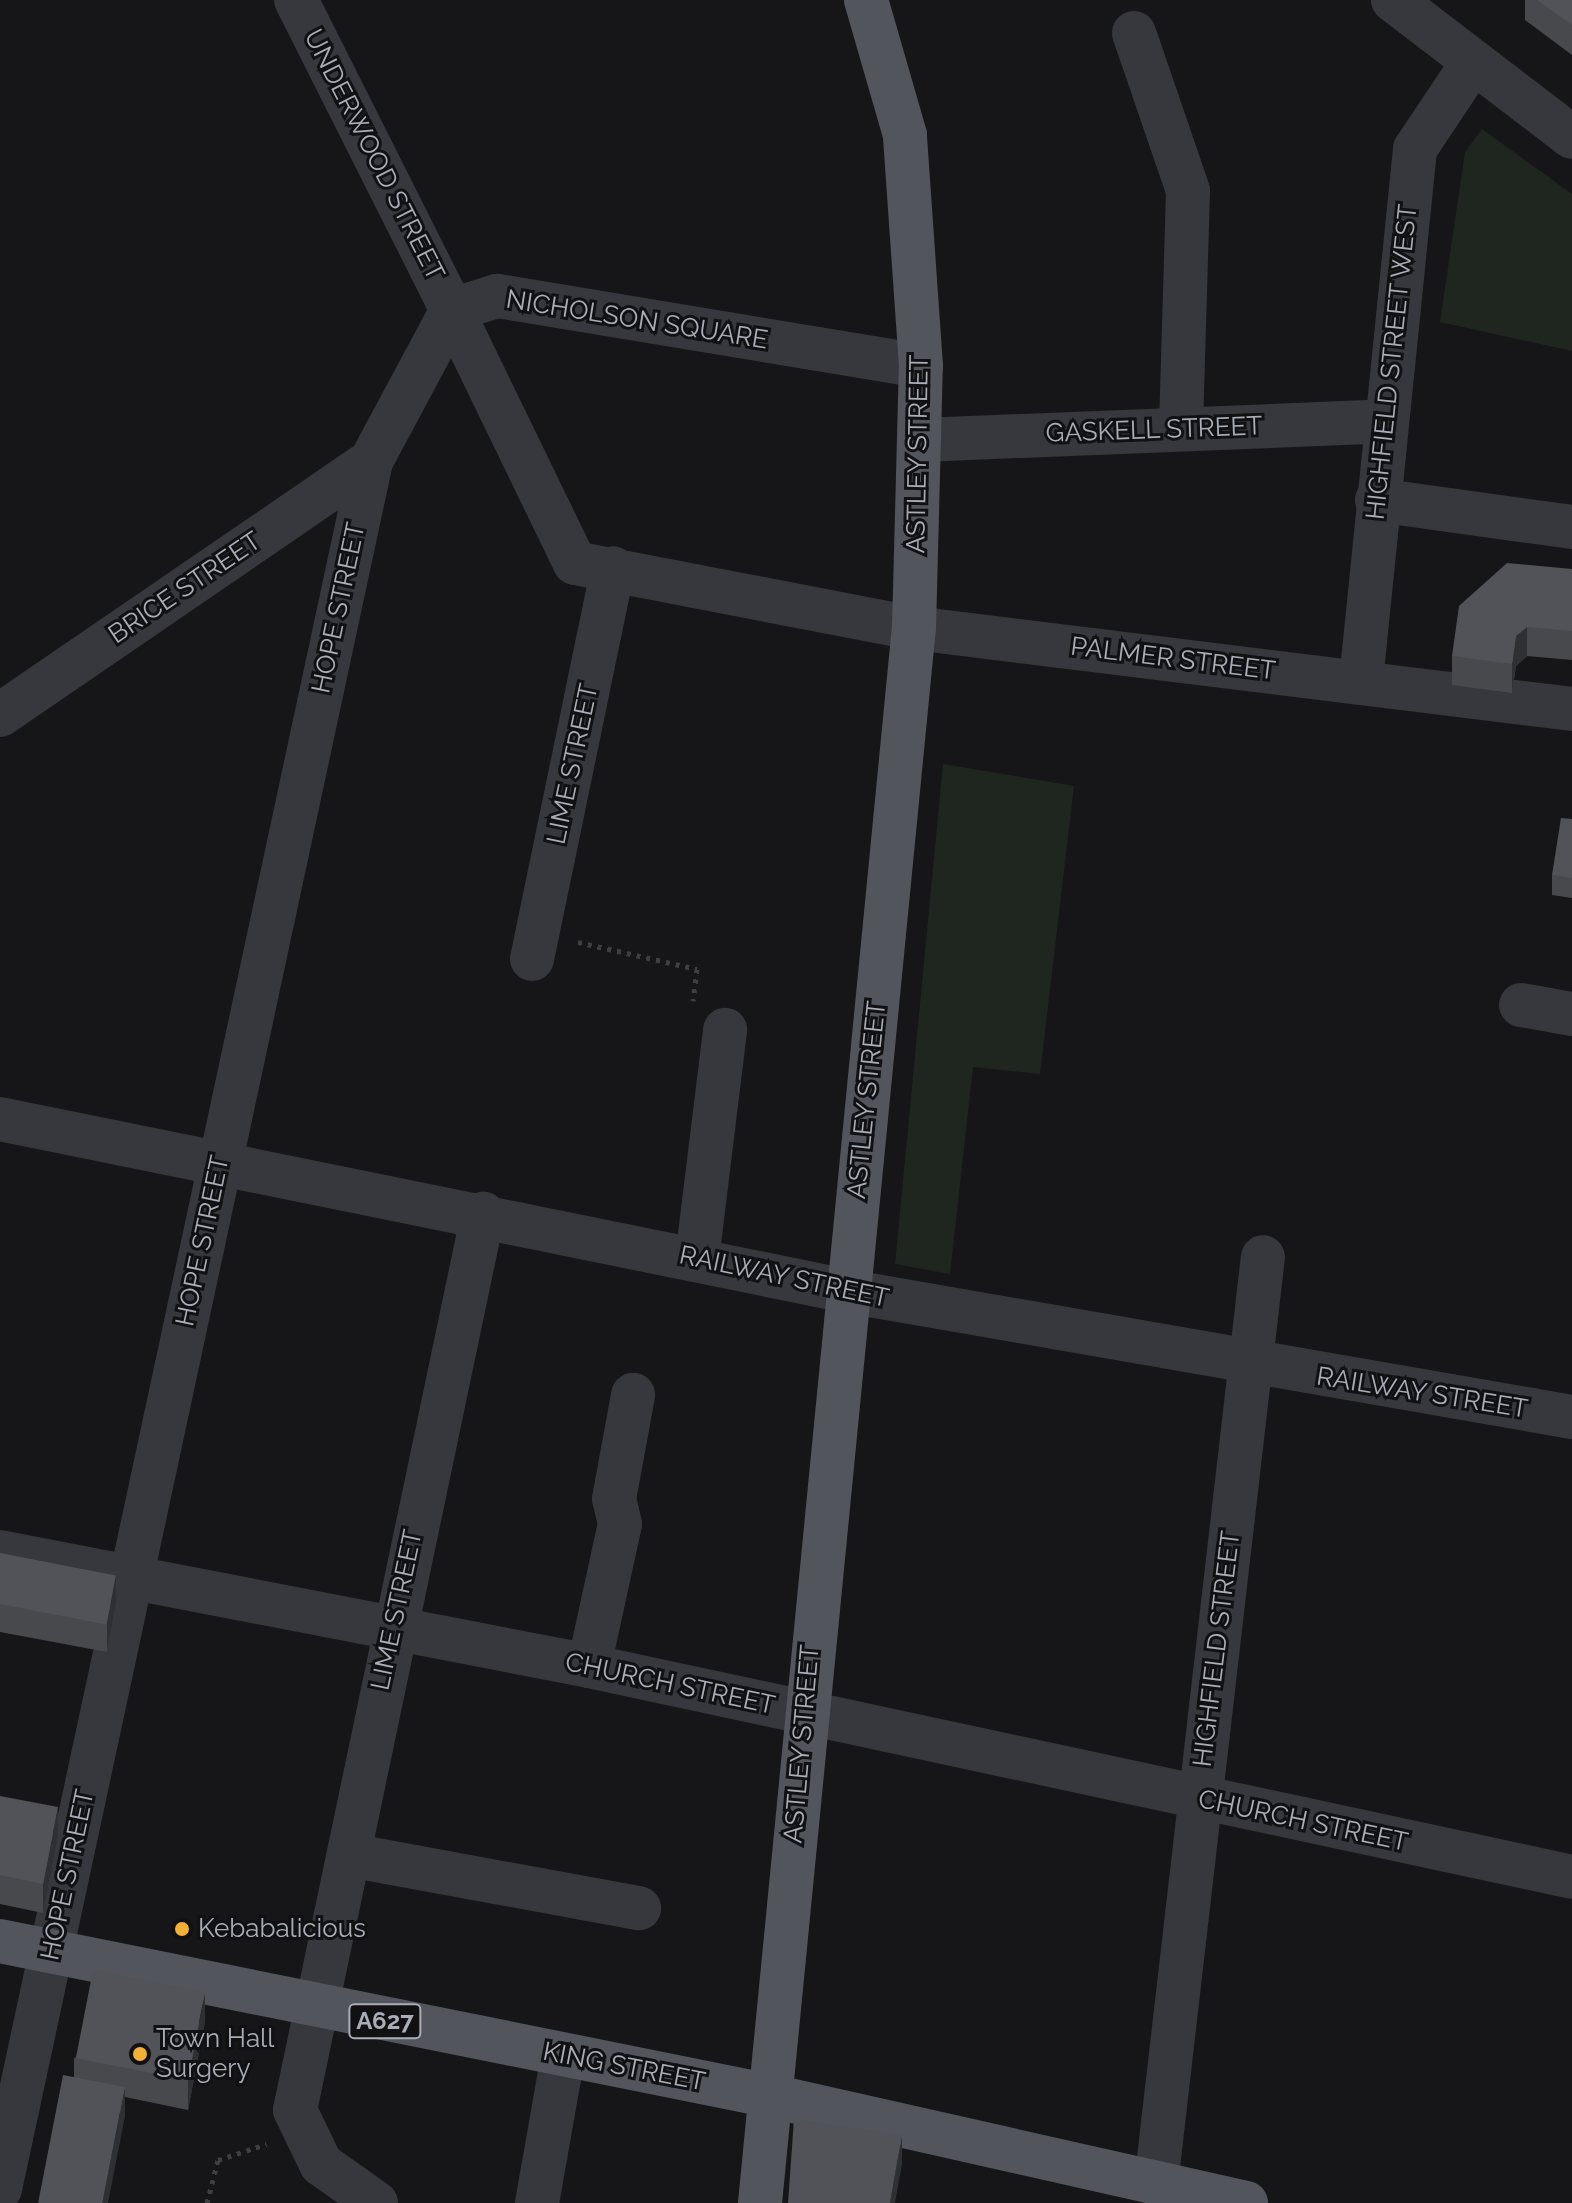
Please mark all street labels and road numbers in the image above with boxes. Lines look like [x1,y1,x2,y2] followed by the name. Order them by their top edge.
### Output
[297,24,451,286] street label: UNDERWOOD STREET
[1360,202,1424,522] street label: HIGHFIELD STREET WEST
[504,284,770,356] street label: NICHOLSON SQUARE
[901,354,935,554] street label: ASTLEY STREET
[1045,411,1263,449] street label: GASKELL STREET
[306,520,372,696] street label: HOPE STREET
[103,526,267,650] street label: BRICE STREET
[1069,631,1277,687] street label: PALMER STREET
[541,681,605,847] street label: LIME STREET
[841,999,893,1201] street label: ASTLEY STREET
[170,1153,236,1329] street label: HOPE STREET
[676,1239,892,1315] street label: RAILWAY STREET
[1314,1361,1530,1425] street label: RAILWAY STREET
[365,1527,429,1693] street label: LIME STREET
[1187,1529,1247,1769] street label: HIGHFIELD STREET
[778,1643,826,1845] street label: ASTLEY STREET
[562,1647,778,1721] street label: CHURCH STREET
[1195,1784,1411,1858] street label: CHURCH STREET
[35,1787,101,1963] street label: HOPE STREET
[347,2001,423,2041] road number: A627
[540,2036,708,2098] street label: KING STREET

